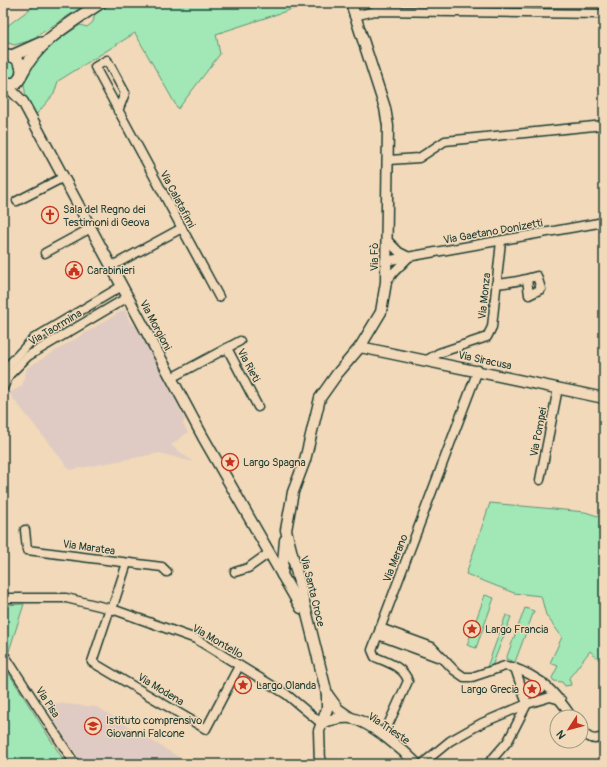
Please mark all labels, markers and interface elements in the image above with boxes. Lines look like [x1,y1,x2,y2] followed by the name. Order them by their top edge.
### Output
[157,168,198,230] street label: Via Calatafimi
[63,203,149,229] place label: Sala del Regno dei Testimoni di Geova
[40,205,60,225] church icon: Sala del Regno dei Testimoni di Geova
[442,216,544,247] street label: Via Gaetano Donizetti
[368,243,381,271] street label: Via Fò
[64,260,84,280] public building icon: Carabinieri
[87,264,135,277] place label: Carabinieri
[476,272,493,320] street label: Via Monza
[137,298,174,353] street label: Via Morgioni
[26,307,84,348] street label: Via Taormina
[234,346,263,384] street label: Via Rieti
[457,348,513,373] street label: Via Siracusa
[527,406,550,458] street label: Via Pompei
[220,452,240,472] place icon: Largo Spagna
[243,456,306,469] place label: Largo Spagna
[380,532,411,584] street label: Via Merano
[62,537,116,558] street label: Via Maratea
[297,554,328,629] street label: Via Santa Croce
[462,619,482,639] place icon: Largo Francia
[190,622,246,661] street label: Via Montello
[485,623,548,636] place label: Largo Francia
[135,670,186,708] street label: Via Modena
[233,675,253,695] place icon: Largo Olanda
[256,679,316,692] place label: Largo Olanda
[522,679,542,699] place icon: Largo Grecia
[461,683,519,696] place label: Largo Grecia
[33,684,62,720] street label: Via Pisa
[549,709,589,749] north arrow
[365,710,413,748] street label: Via Trieste
[106,714,202,740] place label: Istituto comprensivo Giovanni Falcone
[83,716,103,736] school or university icon: Istituto comprensivo Giovanni Falcone
[554,727,569,741] text: N

